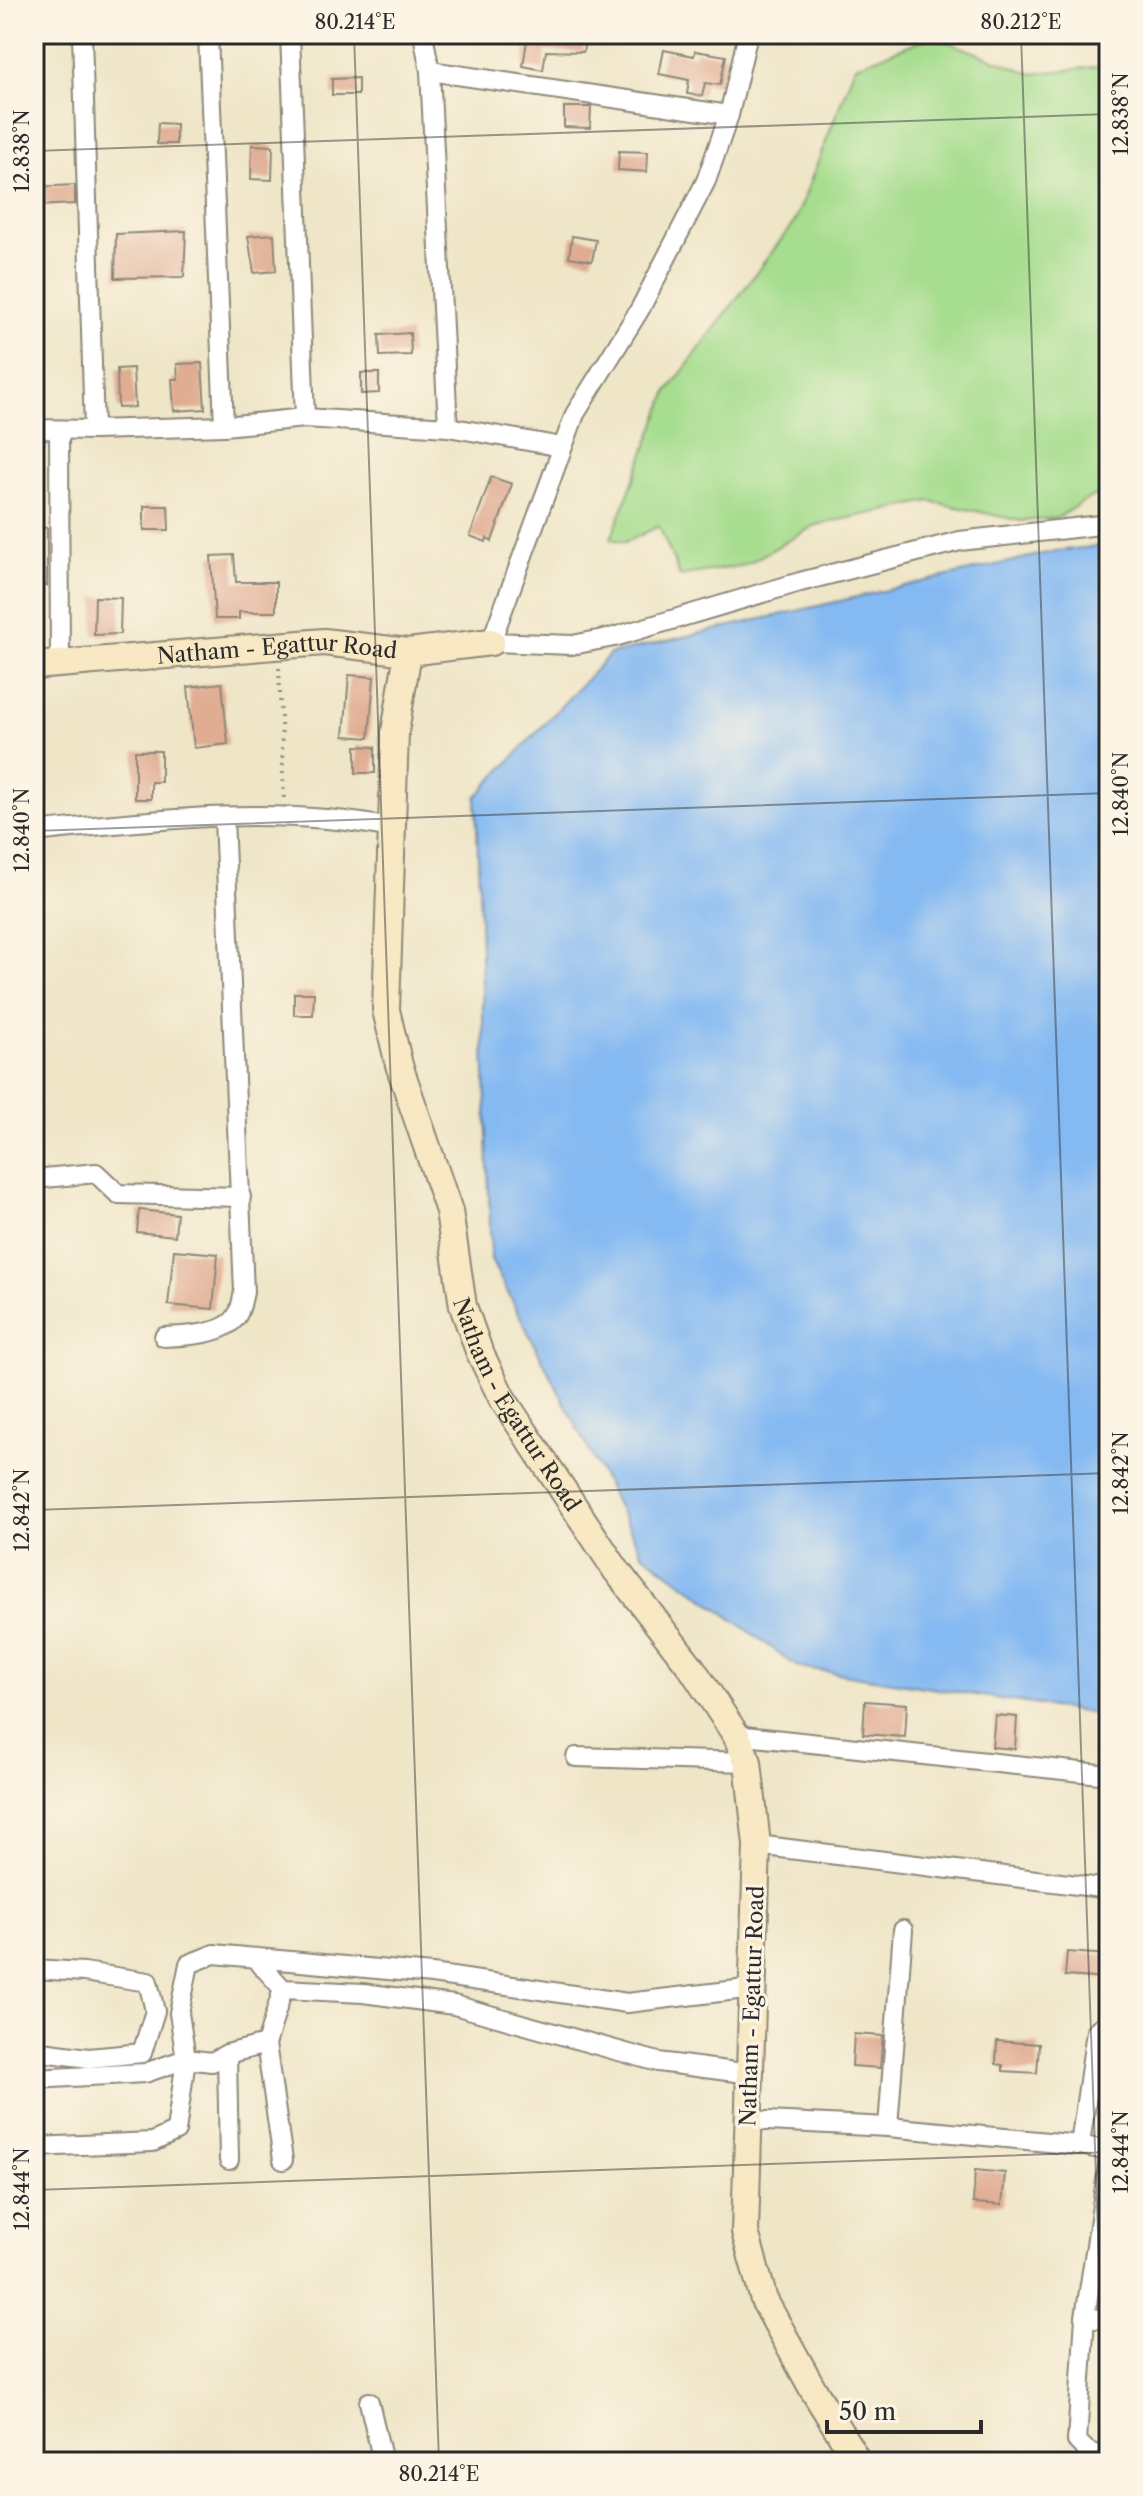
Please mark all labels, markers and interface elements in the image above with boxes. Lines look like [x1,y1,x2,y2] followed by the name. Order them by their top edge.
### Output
[314,10,396,34] text: 80.214°E
[980,10,1062,34] text: 80.212°E
[1109,72,1133,156] text: 12.838°N
[10,109,34,193] text: 12.838°N
[156,628,399,669] street label: Natham - Egattur Road
[1109,752,1133,836] text: 12.840°N
[10,788,34,872] text: 12.840°N
[448,1294,587,1516] street label: Natham - Egattur Road
[1109,1431,1133,1515] text: 12.842°N
[10,1468,34,1552] text: 12.842°N
[734,1885,770,2127] street label: Natham - Egattur Road
[1109,2110,1133,2194] text: 12.844°N
[10,2147,34,2231] text: 12.844°N
[827,2384,981,2434] scale bar
[839,2397,896,2426] text: 50 m
[398,2462,480,2486] text: 80.214°E

